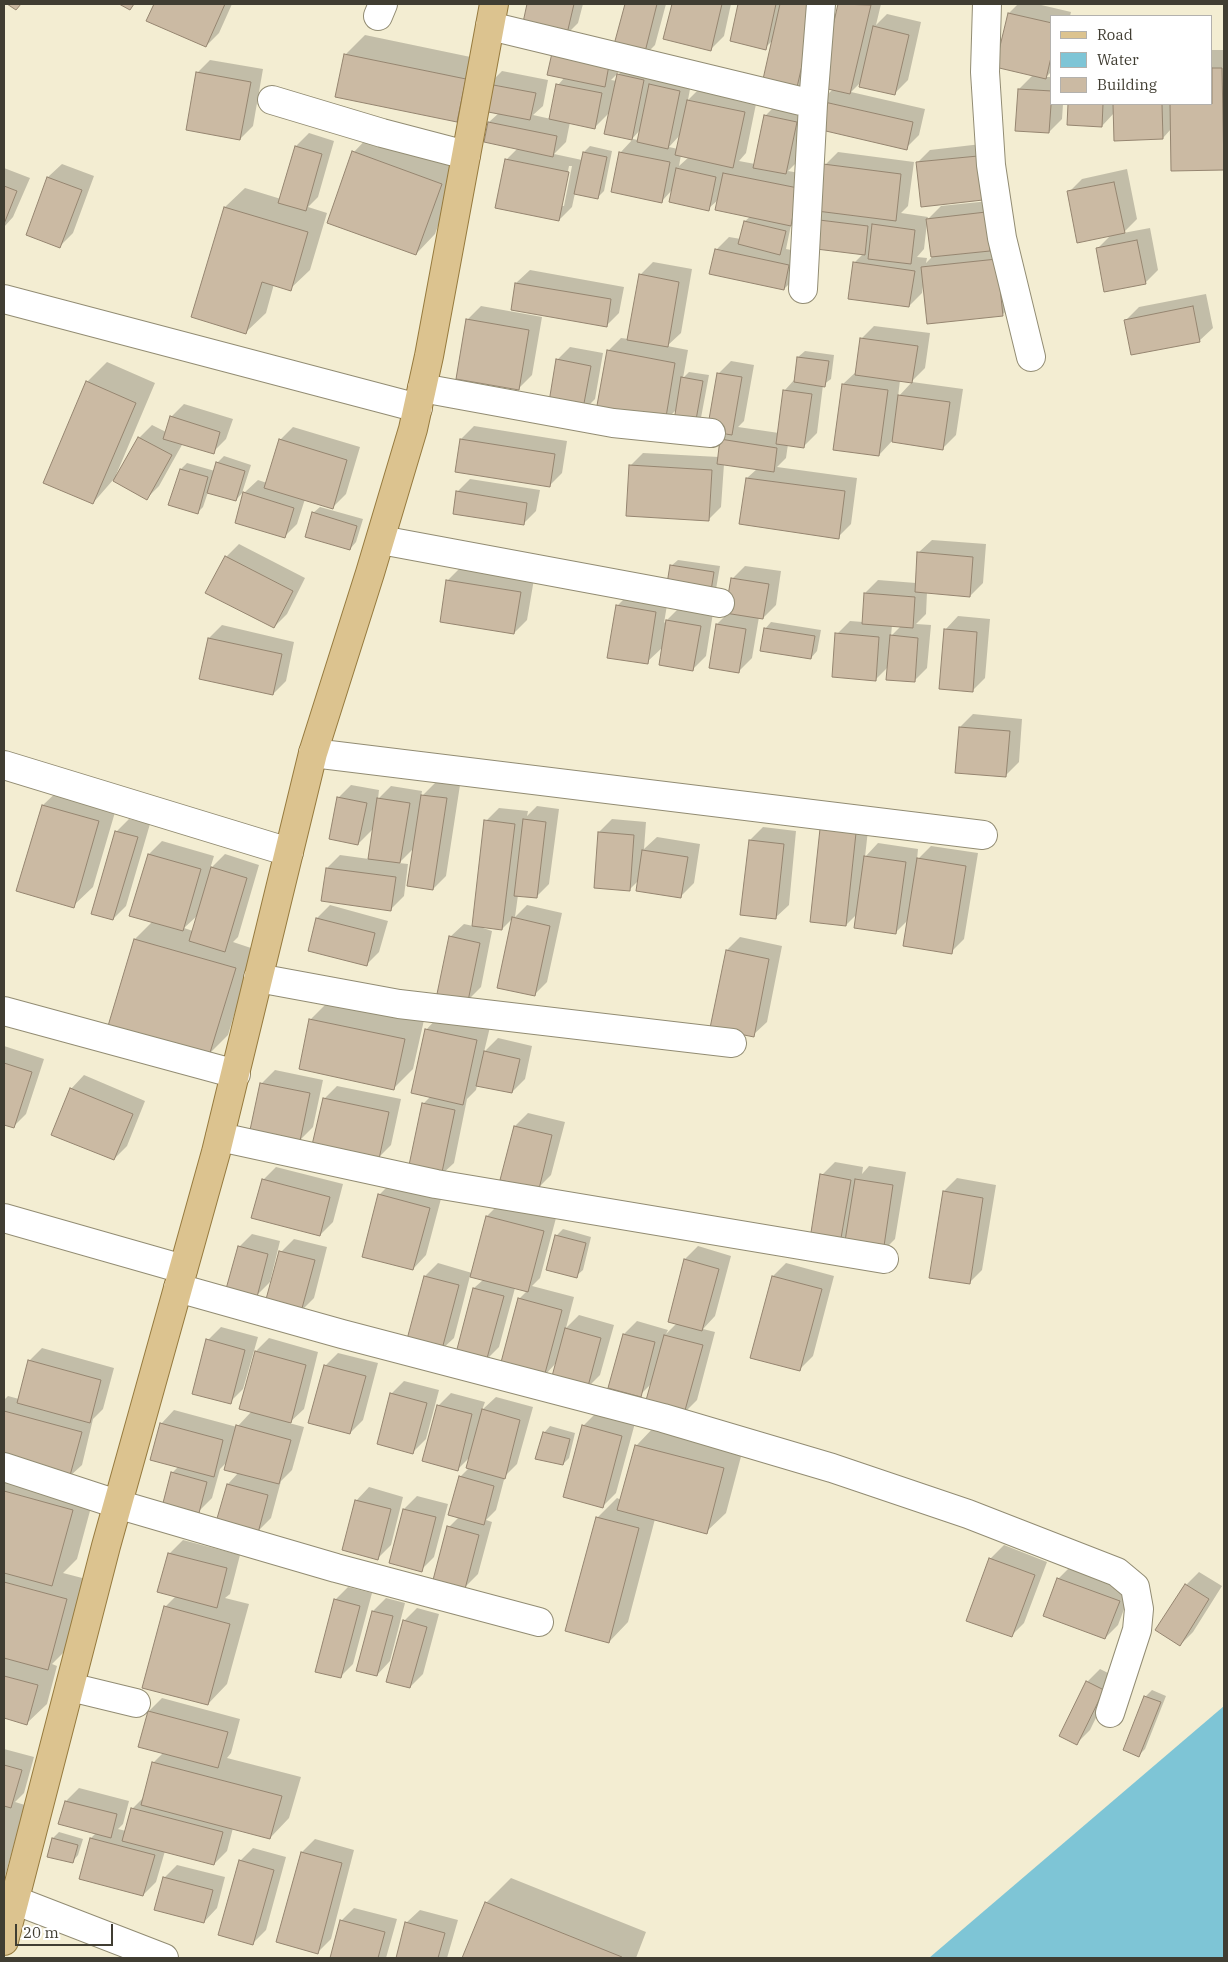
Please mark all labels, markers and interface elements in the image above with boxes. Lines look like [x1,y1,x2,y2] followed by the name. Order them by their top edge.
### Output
[1050,15,1213,105] legend
[1097,25,1133,44] text: Road
[1097,50,1139,69] text: Water
[1097,75,1157,94] text: Building
[18,1914,115,1946] scale bar
[23,1923,59,1942] text: 20 m

